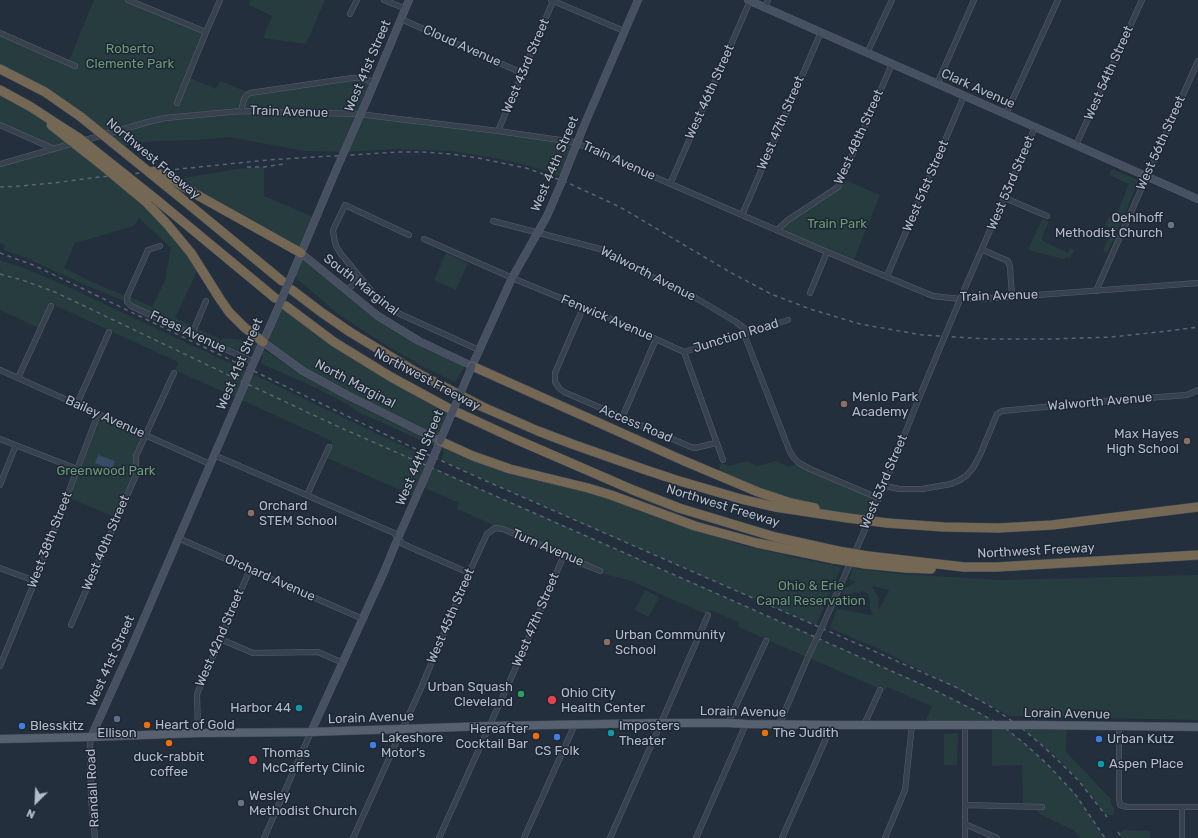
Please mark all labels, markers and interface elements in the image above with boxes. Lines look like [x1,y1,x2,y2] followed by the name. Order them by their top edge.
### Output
[499,16,553,116] street label: West 43rd Street
[342,18,394,114] street label: West 41st Street
[421,22,503,70] street label: Cloud Avenue
[1081,23,1137,123] street label: West 54th Street
[86,41,174,72] park label: Roberto Clemente Park
[682,42,738,142] street label: West 46th Street
[939,66,1017,112] street label: Clark Avenue
[754,74,808,172] street label: West 47th Street
[831,87,887,187] street label: West 48th Street
[1133,93,1189,193] street label: West 56th Street
[250,103,328,121] street label: Train Avenue
[528,114,582,214] street label: West 44th Street
[103,115,203,203] street label: Northwest Freeway
[984,133,1038,233] street label: West 53rd Street
[580,138,658,184] street label: Train Avenue
[900,138,952,234] street label: West 51st Street
[1055,210,1163,241] place label: Oehlhoff Methodist Church
[807,216,867,232] park label: Train Park
[1166,220,1176,230] marker: Oehlhoff Methodist Church
[598,243,698,305] street label: Walworth Avenue
[320,251,402,319] street label: South Marginal
[960,287,1038,305] street label: Train Avenue
[559,292,655,344] street label: Fenwick Avenue
[148,308,228,356] street label: Freas Avenue
[214,316,266,412] street label: West 41st Street
[691,316,781,356] street label: Junction Road
[371,345,483,415] street label: Northwest Freeway
[312,356,398,412] street label: North Marginal
[852,389,918,420] place label: Menlo Park Academy
[1047,390,1153,414] street label: Walworth Avenue
[63,393,147,441] street label: Bailey Avenue
[839,399,849,409] marker: Menlo Park Academy
[597,402,675,446] street label: Access Road
[393,408,447,508] street label: West 44th Street
[1106,426,1179,457] place label: Max Hayes High School
[857,432,911,532] street label: West 53rd Street
[1182,436,1192,446] marker: Max Hayes High School
[56,463,156,479] park label: Greenwood Park
[664,481,782,531] street label: Northwest Freeway
[24,490,76,590] street label: West 38th Street
[79,493,133,593] street label: West 40th Street
[259,498,337,529] place label: Orchard STEM School
[246,508,256,518] marker: Orchard STEM School
[510,526,586,570] street label: Turn Avenue
[977,540,1095,562] street label: Northwest Freeway
[222,551,318,605] street label: Orchard Avenue
[424,566,478,666] street label: West 45th Street
[509,571,563,669] street label: West 47th Street
[756,578,866,609] park label: Ohio & Erie Canal Reservation
[192,587,248,689] street label: West 42nd Street
[84,613,138,709] street label: West 41st Street
[615,627,725,658] place label: Urban Community School
[602,637,612,647] marker: Urban Community School
[428,679,513,710] place label: Urban Squash Cleveland
[561,685,645,716] place label: Ohio City Health Center
[516,689,526,699] marker: Urban Squash Cleveland
[546,694,558,706] marker: Ohio City Health Center
[230,700,291,716] place label: Harbor 44
[294,703,304,713] marker: Harbor 44
[700,703,786,721] street label: Lorain Avenue
[1024,705,1110,723] street label: Lorain Avenue
[328,709,414,727] street label: Lorain Avenue
[112,714,122,724] marker: Ellison
[155,717,235,733] place label: Heart of Gold
[30,718,84,734] place label: Blesskitz
[619,718,680,749] place label: Imposters Theater
[142,720,152,730] marker: Heart of Gold
[17,721,27,731] marker: Blesskitz
[455,721,528,752] place label: Hereafter Cocktail Bar
[97,725,137,741] place label: Ellison
[773,725,839,741] place label: The Judith
[606,728,616,738] marker: Imposters Theater
[760,728,770,738] marker: The Judith
[381,730,443,761] place label: Lakeshore Motor's
[531,731,541,741] marker: Hereafter Cocktail Bar
[1107,731,1174,747] place label: Urban Kutz
[552,732,562,742] marker: CS Folk
[1094,734,1104,744] marker: Urban Kutz
[164,738,174,748] marker: duck-rabbit coffee
[368,740,378,750] marker: Lakeshore Motor's
[535,743,579,759] place label: CS Folk
[262,745,365,776] place label: Thomas McCafferty Clinic
[83,748,103,828] street label: Randall Road
[134,749,204,780] place label: duck-rabbit coffee
[247,754,259,766] marker: Thomas McCafferty Clinic
[1109,756,1184,772] place label: Aspen Place
[1096,759,1106,769] marker: Aspen Place
[16,782,56,822] north arrow
[249,788,357,819] place label: Wesley Methodist Church
[236,798,246,808] marker: Wesley Methodist Church
[25,806,37,821] text: N

